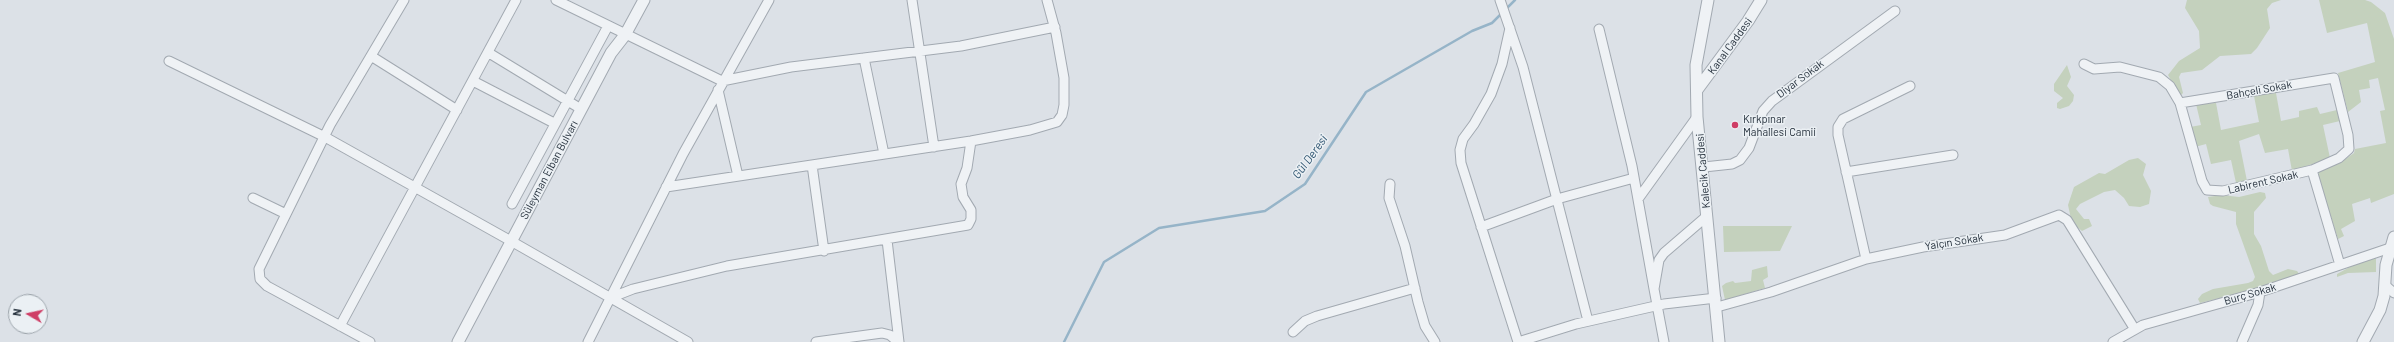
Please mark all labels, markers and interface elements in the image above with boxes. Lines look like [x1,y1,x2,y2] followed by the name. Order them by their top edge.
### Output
[1705,15,1755,77] street label: Kanal Caddesi
[1774,57,1826,101] street label: Diyar Sokak
[2225,78,2293,102] street label: Bahçeli Sokak
[1743,112,1816,138] place label: Kırkpınar Mahallesi Camii
[517,118,581,222] street label: Süleyman Elban Bulvarı
[1730,120,1740,130] marker: Kırkpınar Mahallesi Camii
[1289,132,1331,182] water label: Gül Deresi
[1693,133,1713,209] street label: Kalecik Caddesi
[2227,168,2299,196] street label: Labirent Sokak
[1924,231,1984,253] street label: Yalçın Sokak
[2222,280,2278,308] street label: Burç Sokak
[8,294,48,334] north arrow
[10,308,24,317] text: N

